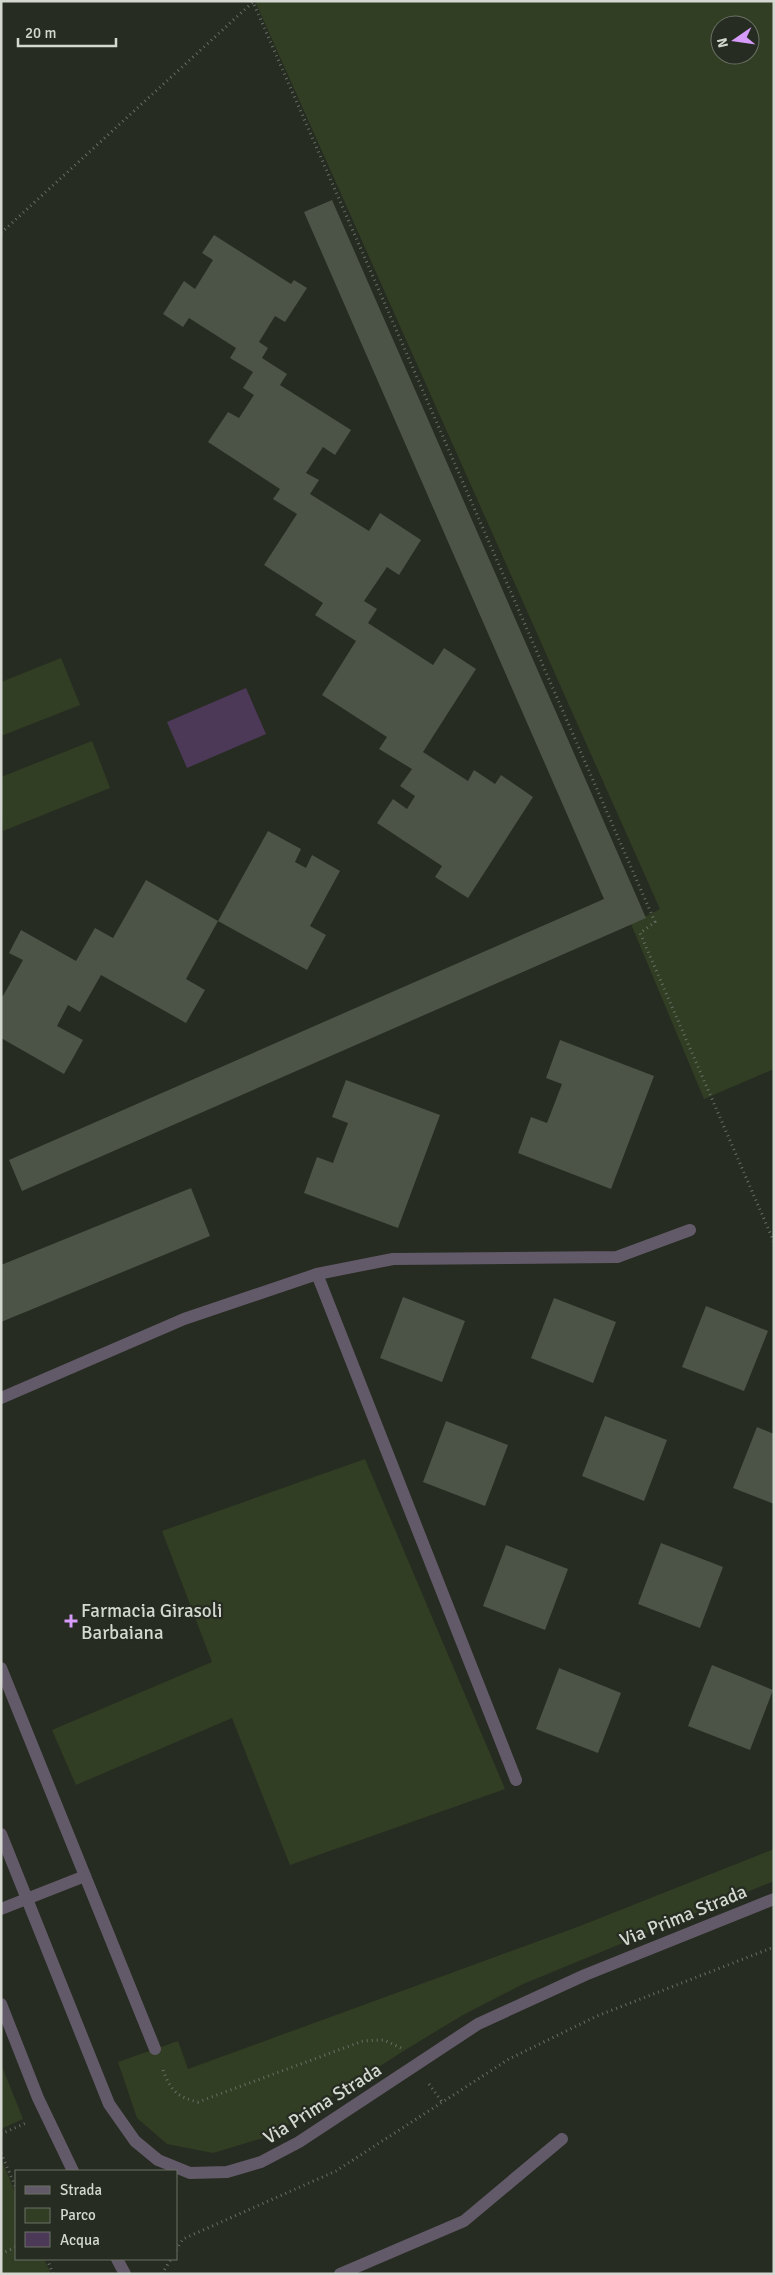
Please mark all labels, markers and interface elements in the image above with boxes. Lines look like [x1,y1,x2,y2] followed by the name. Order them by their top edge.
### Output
[18,15,115,47] scale bar
[710,15,760,65] north arrow
[25,24,56,42] text: 20 m
[713,36,732,49] text: N
[81,1599,222,1645] place label: Farmacia Girasoli Barbaiana
[65,1615,77,1627] marker: Farmacia Girasoli Barbaiana
[616,1879,751,1952] street label: Via Prima Strada
[259,2058,386,2150] street label: Via Prima Strada
[15,2170,178,2260] legend
[60,2181,102,2199] text: Strada
[60,2206,96,2224] text: Parco
[60,2231,100,2249] text: Acqua

